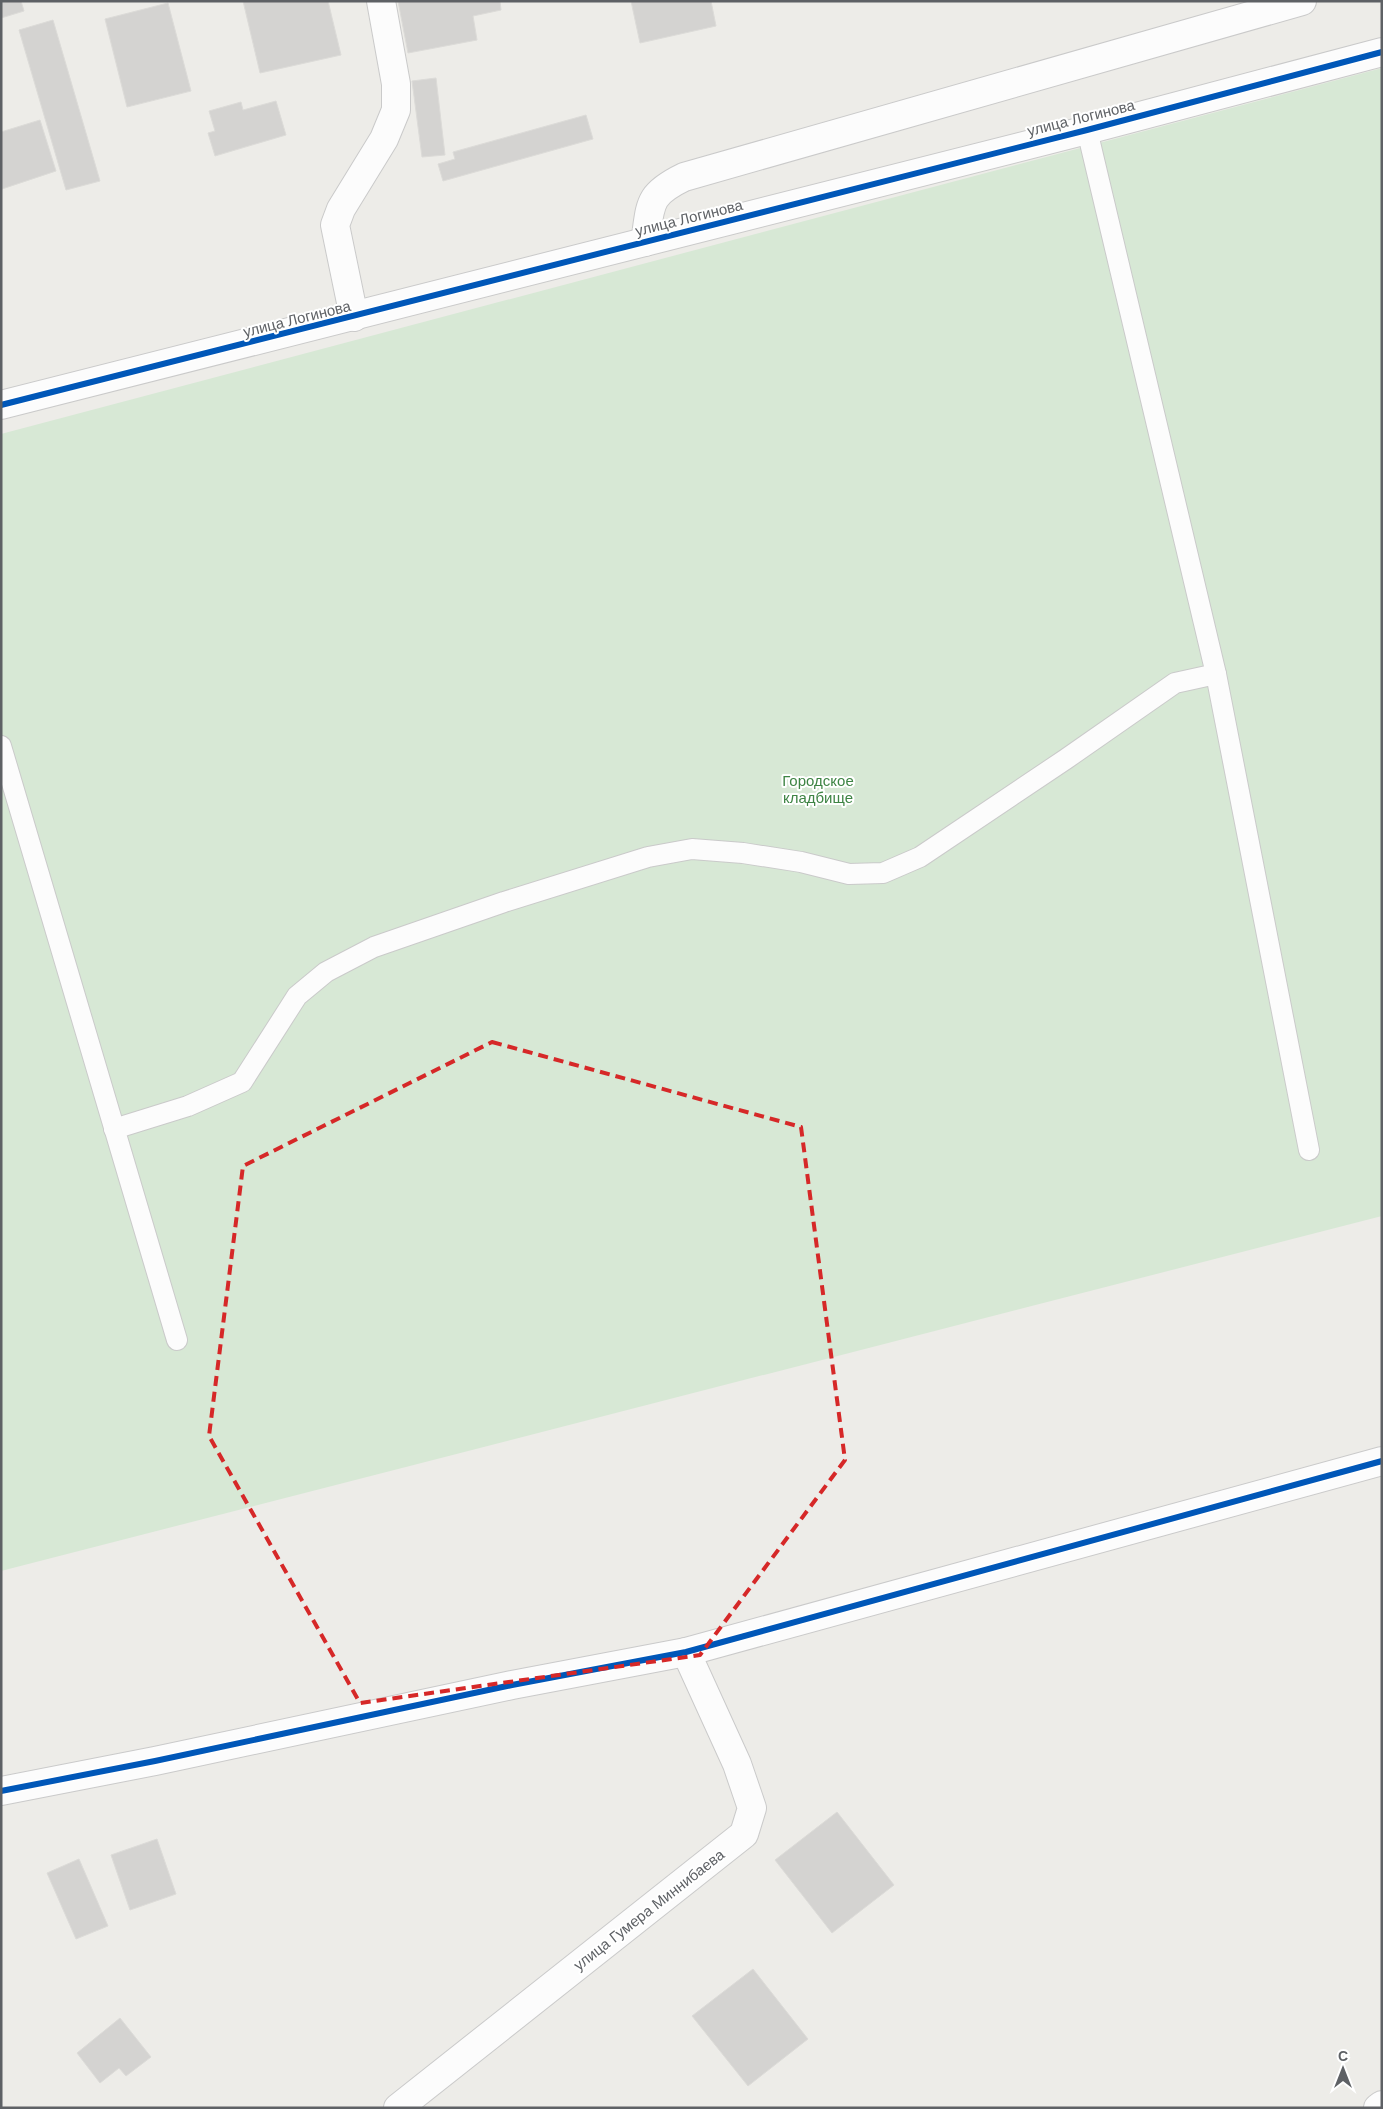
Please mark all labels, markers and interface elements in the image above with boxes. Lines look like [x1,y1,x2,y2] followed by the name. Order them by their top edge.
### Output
[1025,96,1137,139] street label: улица Логинова
[633,196,745,239] street label: улица Логинова
[241,297,353,340] street label: улица Логинова
[782,772,854,806] park label: Городское кладбище
[570,1845,728,1974] street label: улица Гумера Миннибаева
[1318,2044,1368,2094] north arrow
[1338,2048,1348,2064] text: С

